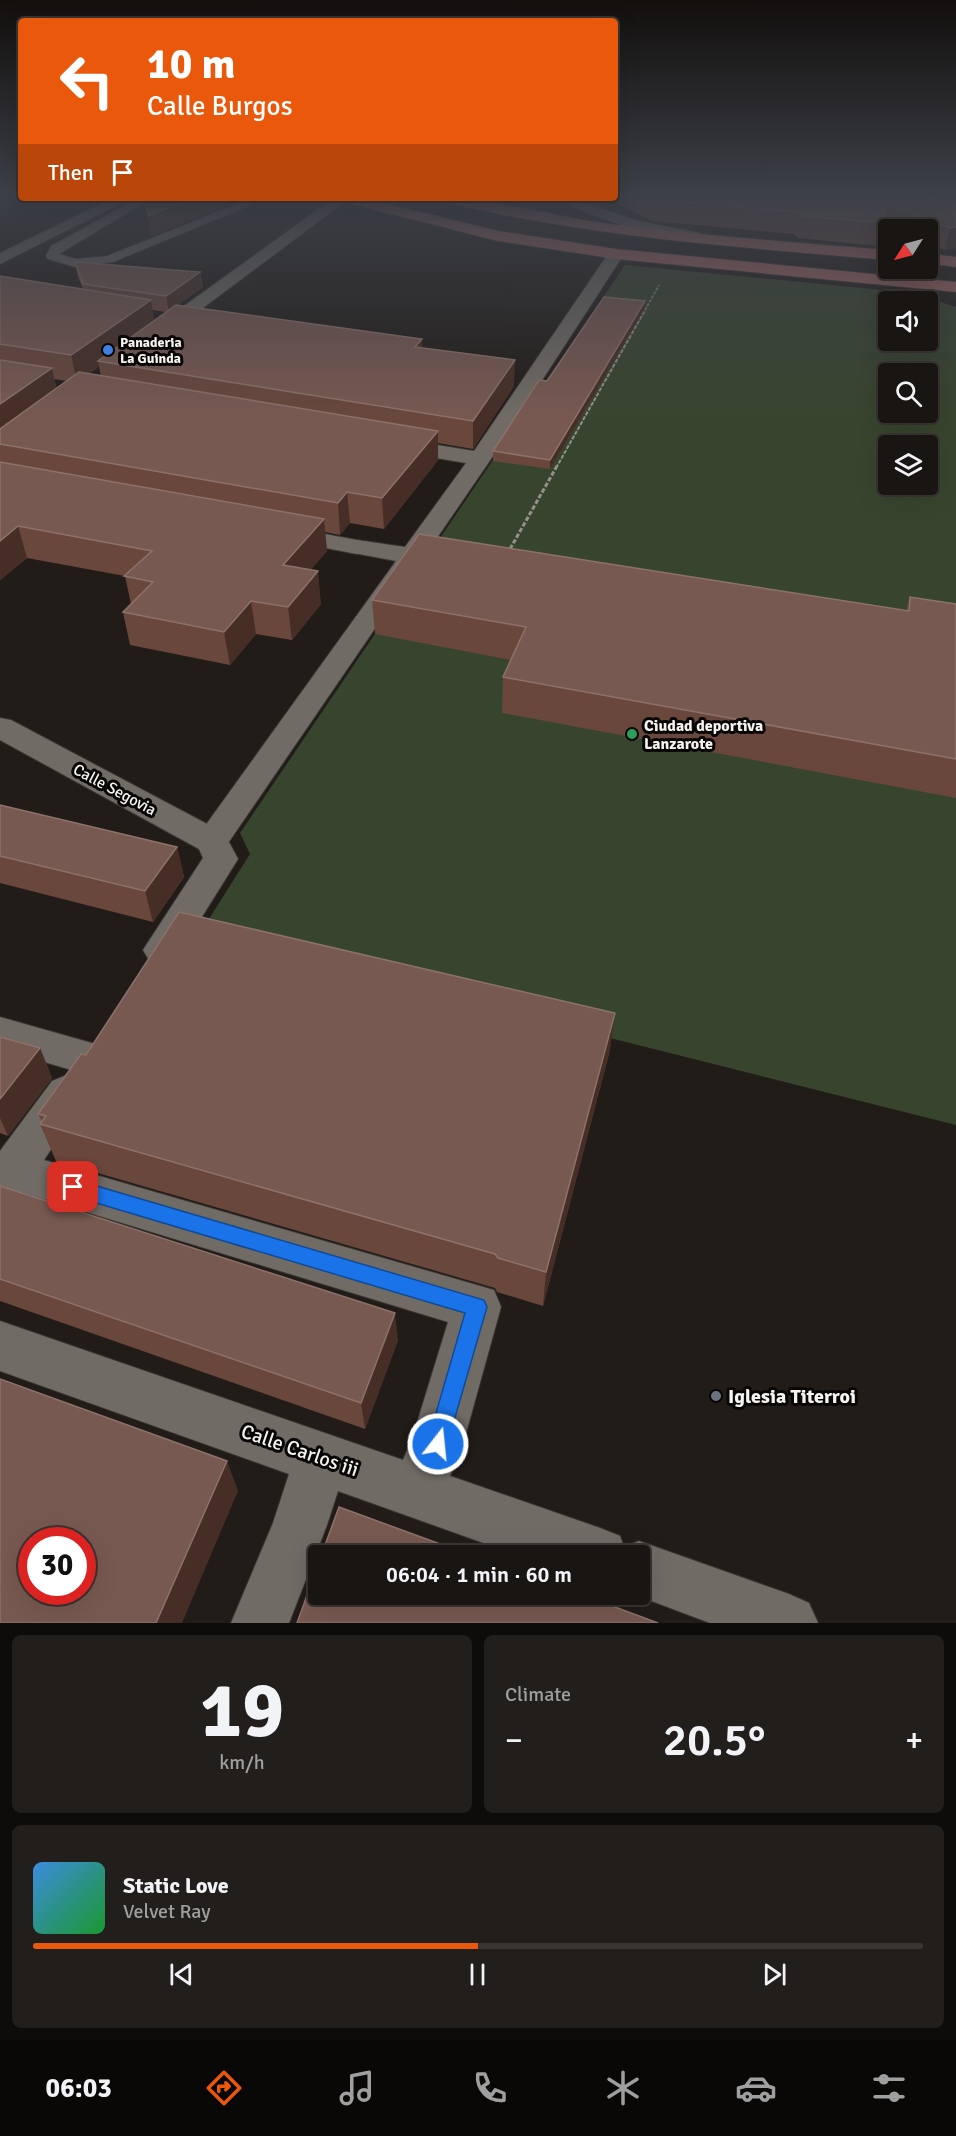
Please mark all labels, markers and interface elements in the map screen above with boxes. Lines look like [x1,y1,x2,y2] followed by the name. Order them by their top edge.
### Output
[147,39,236,90] text: 10 m
[48,42,126,120] icon: left
[147,90,292,123] text: Calle Burgos
[106,156,139,189] icon: arrive
[48,159,94,186] text: Then
[878,219,938,279] north arrow
[878,219,938,495] map controls
[878,291,938,351] button: sound
[120,334,182,367] place label: Panaderia La Guinda
[101,343,115,357] marker: Panaderia La Guinda
[878,363,938,423] button: search
[878,435,938,495] button: layers
[644,716,763,754] place label: Ciudad deportiva Lanzarote
[625,727,639,741] marker: Ciudad deportiva Lanzarote
[70,760,160,820] street label: Calle Segovia
[47,1161,98,1212] pin
[56,1170,89,1203] icon: arrive
[728,1384,856,1409] place label: Iglesia Titerroi
[709,1389,723,1403] marker: Iglesia Titerroi
[406,1412,470,1476] position arrow
[238,1419,362,1482] street label: Calle Carlos iii
[18,1527,96,1605] speed limit sign: 30
[386,1561,572,1588] text: 06:04 · 1 min · 60 m
[200,1663,284,1759] text: 19
[505,1682,571,1707] text: Climate
[663,1713,765,1768] text: 20.5°
[505,1720,523,1761] text: −
[905,1720,923,1761] text: +
[219,1750,265,1775] text: km/h
[123,1872,229,1899] text: Static Love
[123,1899,211,1924] text: Velvet Ray
[165,1958,198,1991] icon: previous
[461,1958,494,1991] icon: pause
[758,1958,791,1991] icon: next
[203,2067,245,2109] icon: directions
[336,2067,378,2109] icon: music
[469,2067,511,2109] icon: phone
[602,2067,644,2109] icon: climate
[735,2067,777,2109] icon: car
[868,2067,910,2109] icon: filters
[46,2072,112,2105] text: 06:03

